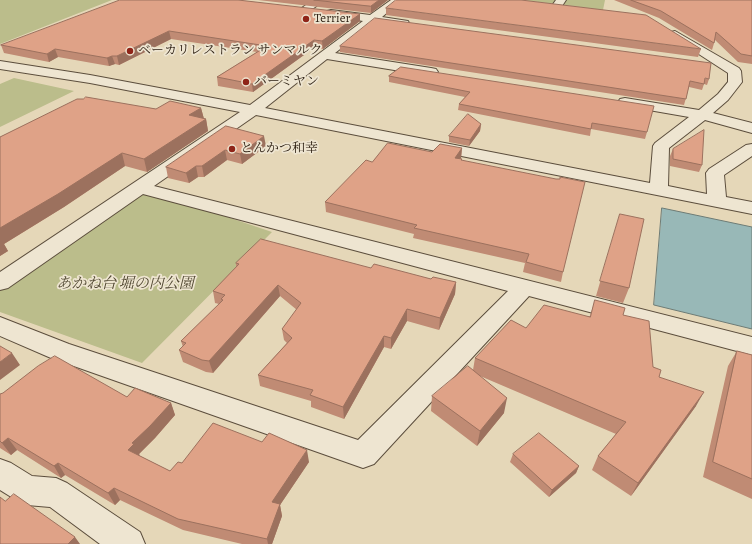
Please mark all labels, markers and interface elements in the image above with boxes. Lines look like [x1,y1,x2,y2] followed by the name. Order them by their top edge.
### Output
[314,11,351,27] place label: Terrier
[301,14,311,24] marker: Terrier
[138,43,323,59] place label: ベーカリレストラン サンマルク
[125,46,135,56] marker: ベーカリレストラン サンマルク
[254,74,319,90] place label: バーミヤン
[241,77,251,87] marker: バーミヤン
[240,141,318,157] place label: とんかつ和幸
[227,144,237,154] marker: とんかつ和幸
[56,275,194,293] park label: あかね台 堀の内公園

